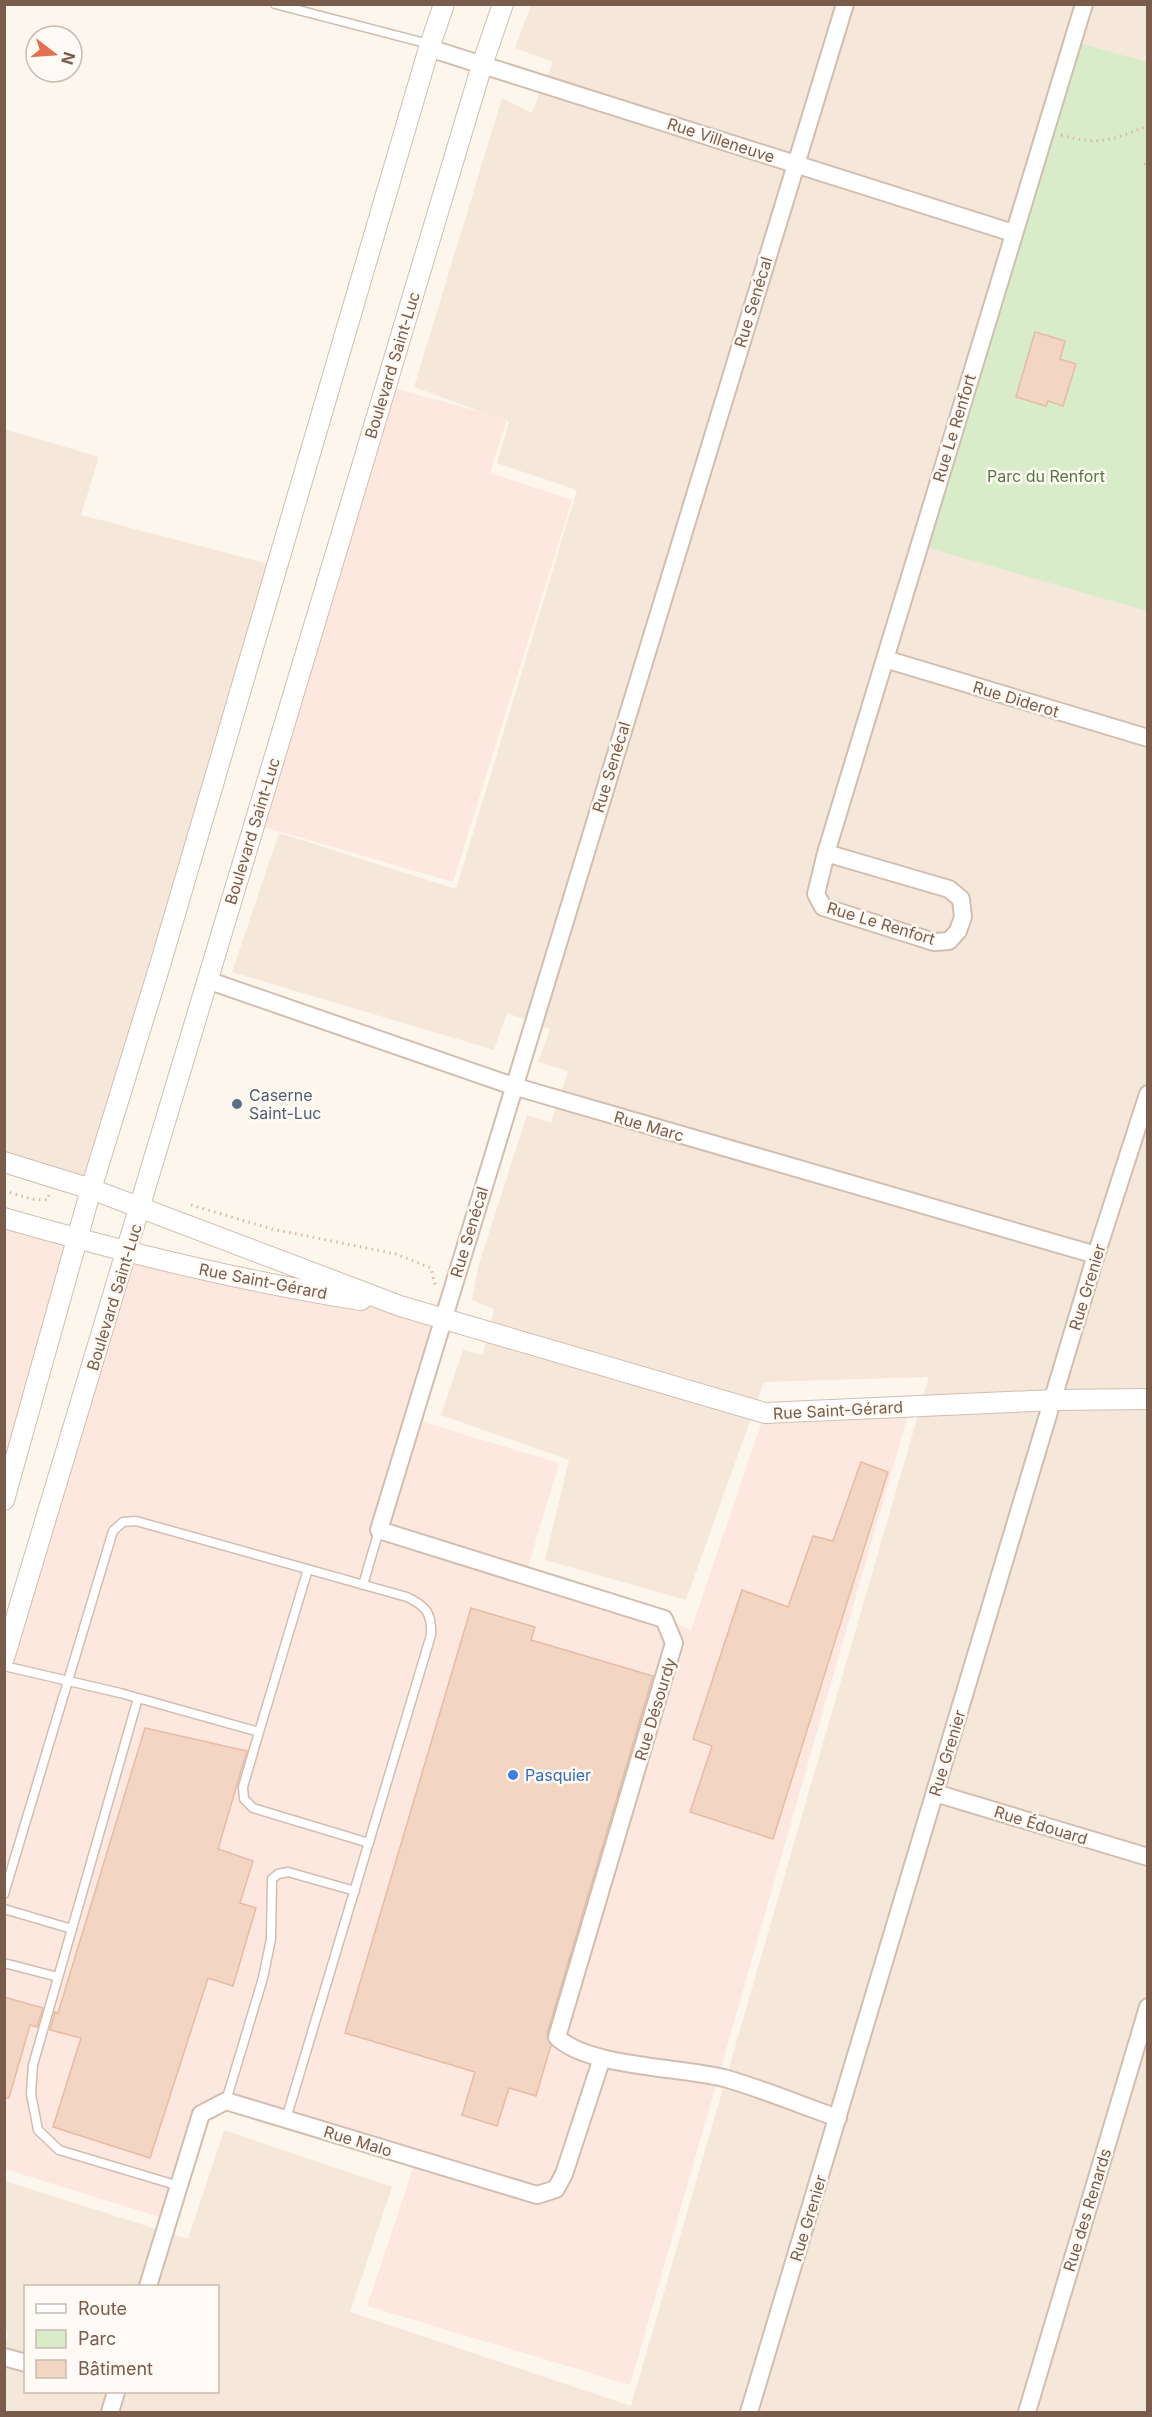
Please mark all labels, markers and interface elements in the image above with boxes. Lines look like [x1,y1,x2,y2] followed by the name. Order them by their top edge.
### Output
[24,24,84,84] north arrow
[57,50,80,67] text: N
[665,113,777,167] street label: Rue Villeneuve
[730,254,776,350] street label: Rue Senécal
[360,289,424,441] street label: Boulevard Saint-Luc
[928,372,980,484] street label: Rue Le Renfort
[987,466,1105,486] park label: Parc du Renfort
[971,676,1061,722] street label: Rue Diderot
[588,719,634,815] street label: Rue Senécal
[220,755,284,907] street label: Boulevard Saint-Luc
[825,897,937,949] street label: Rue Le Renfort
[249,1085,322,1123] place label: Caserne Saint-Luc
[230,1097,244,1111] marker: Caserne Saint-Luc
[612,1106,686,1146] street label: Rue Marc
[446,1184,492,1280] street label: Rue Senécal
[82,1221,146,1373] street label: Boulevard Saint-Luc
[1064,1241,1110,1333] street label: Rue Grenier
[197,1259,329,1303] street label: Rue Saint-Gérard
[772,1397,904,1423] street label: Rue Saint-Gérard
[630,1655,680,1763] street label: Rue Désourdy
[924,1707,970,1799] street label: Rue Grenier
[525,1765,591,1785] place label: Pasquier
[506,1768,520,1782] marker: Pasquier
[992,1801,1090,1849] street label: Rue Édouard
[321,2121,395,2161] street label: Rue Malo
[1059,2146,1115,2274] street label: Rue des Renards
[785,2172,831,2264] street label: Rue Grenier
[24,2285,219,2393] legend
[78,2298,127,2319] text: Route
[78,2328,116,2349] text: Parc
[78,2358,153,2379] text: Bâtiment

